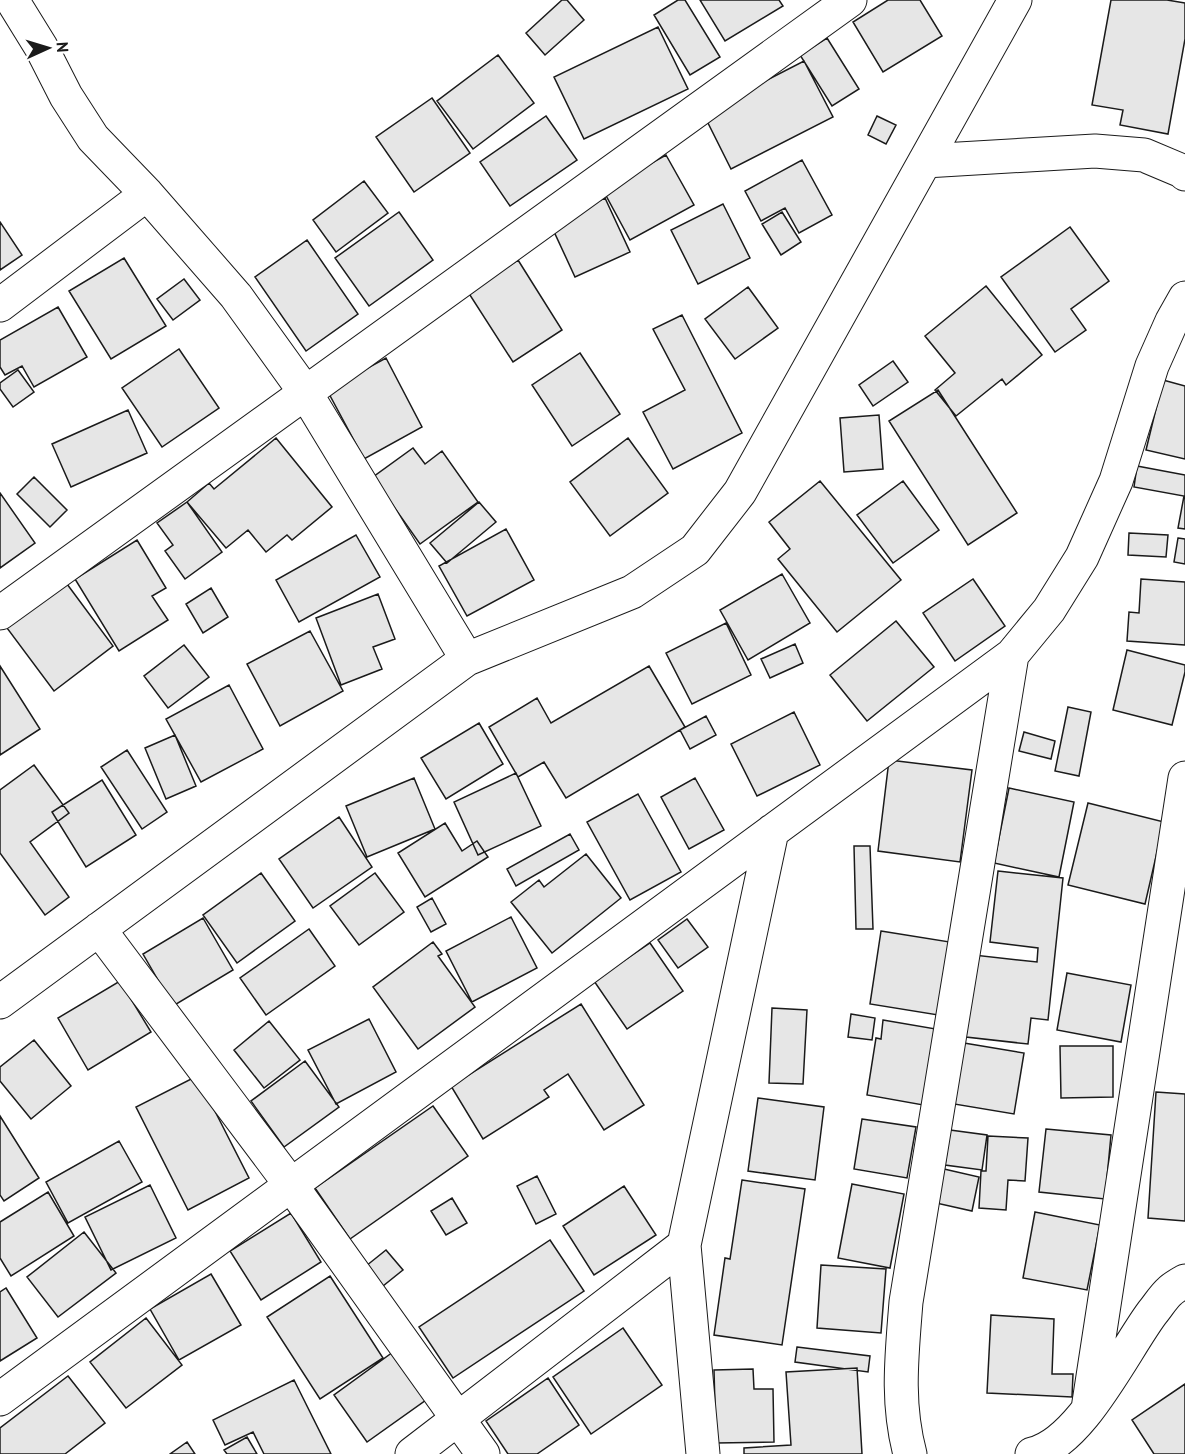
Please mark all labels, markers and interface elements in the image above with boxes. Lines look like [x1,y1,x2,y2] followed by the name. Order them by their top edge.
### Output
[18,18,78,78] north arrow
[53,41,73,53] text: N

